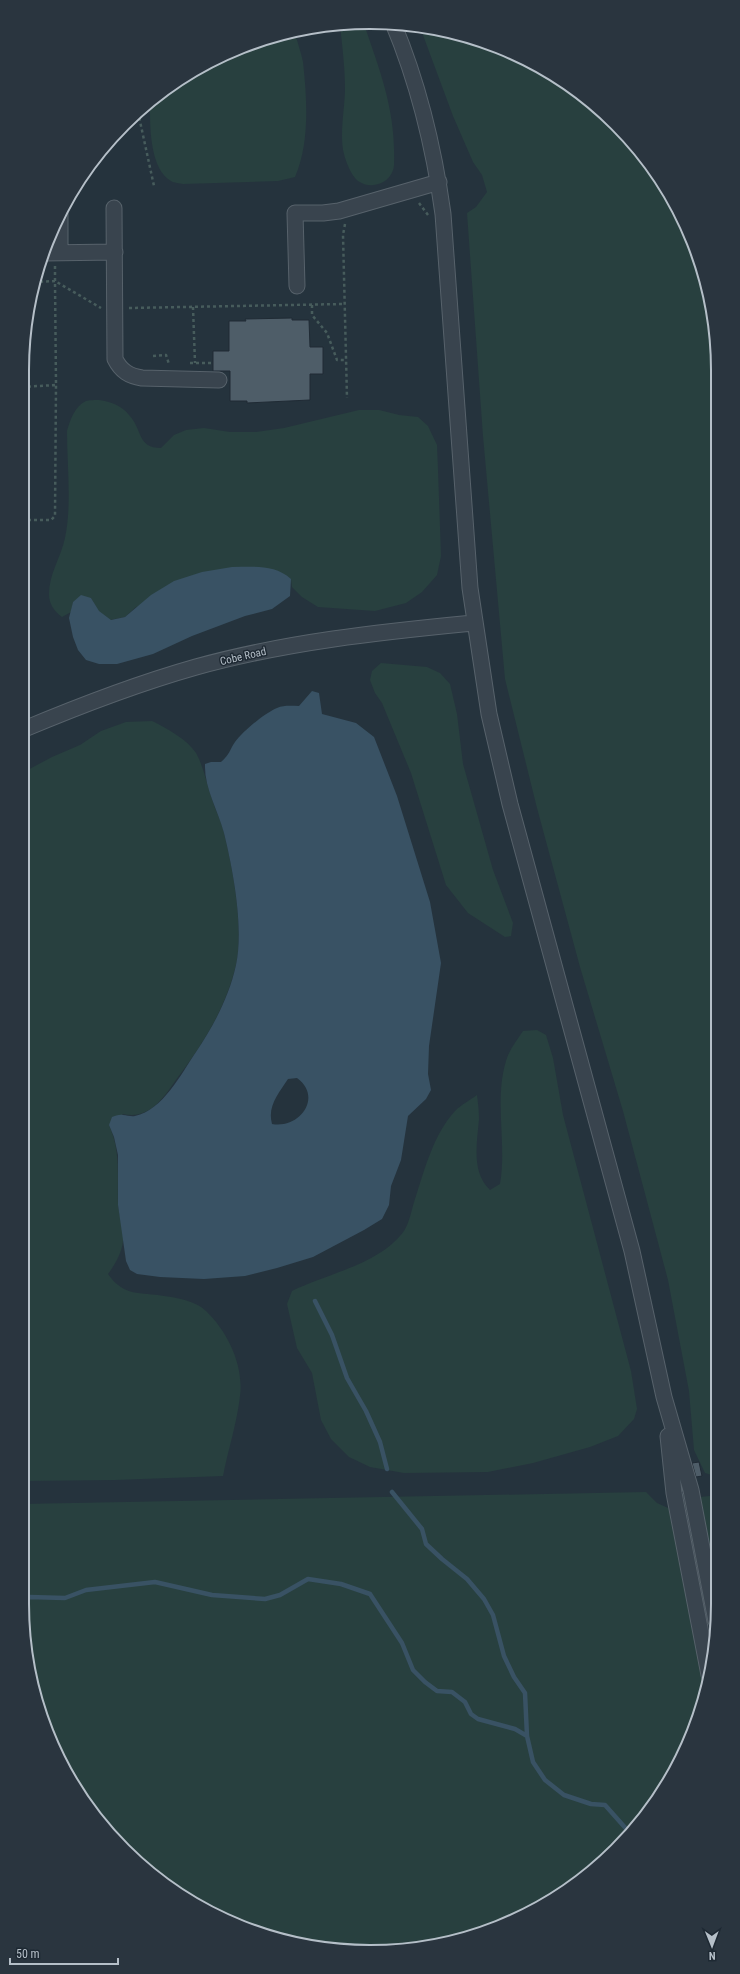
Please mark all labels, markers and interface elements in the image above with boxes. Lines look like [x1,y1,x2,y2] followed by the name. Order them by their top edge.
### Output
[219,645,267,668] street label: Cobe Road
[692,1926,732,1966] north arrow
[10,1940,118,1966] scale bar
[16,1947,40,1961] text: 50 m
[708,1949,716,1962] text: N

